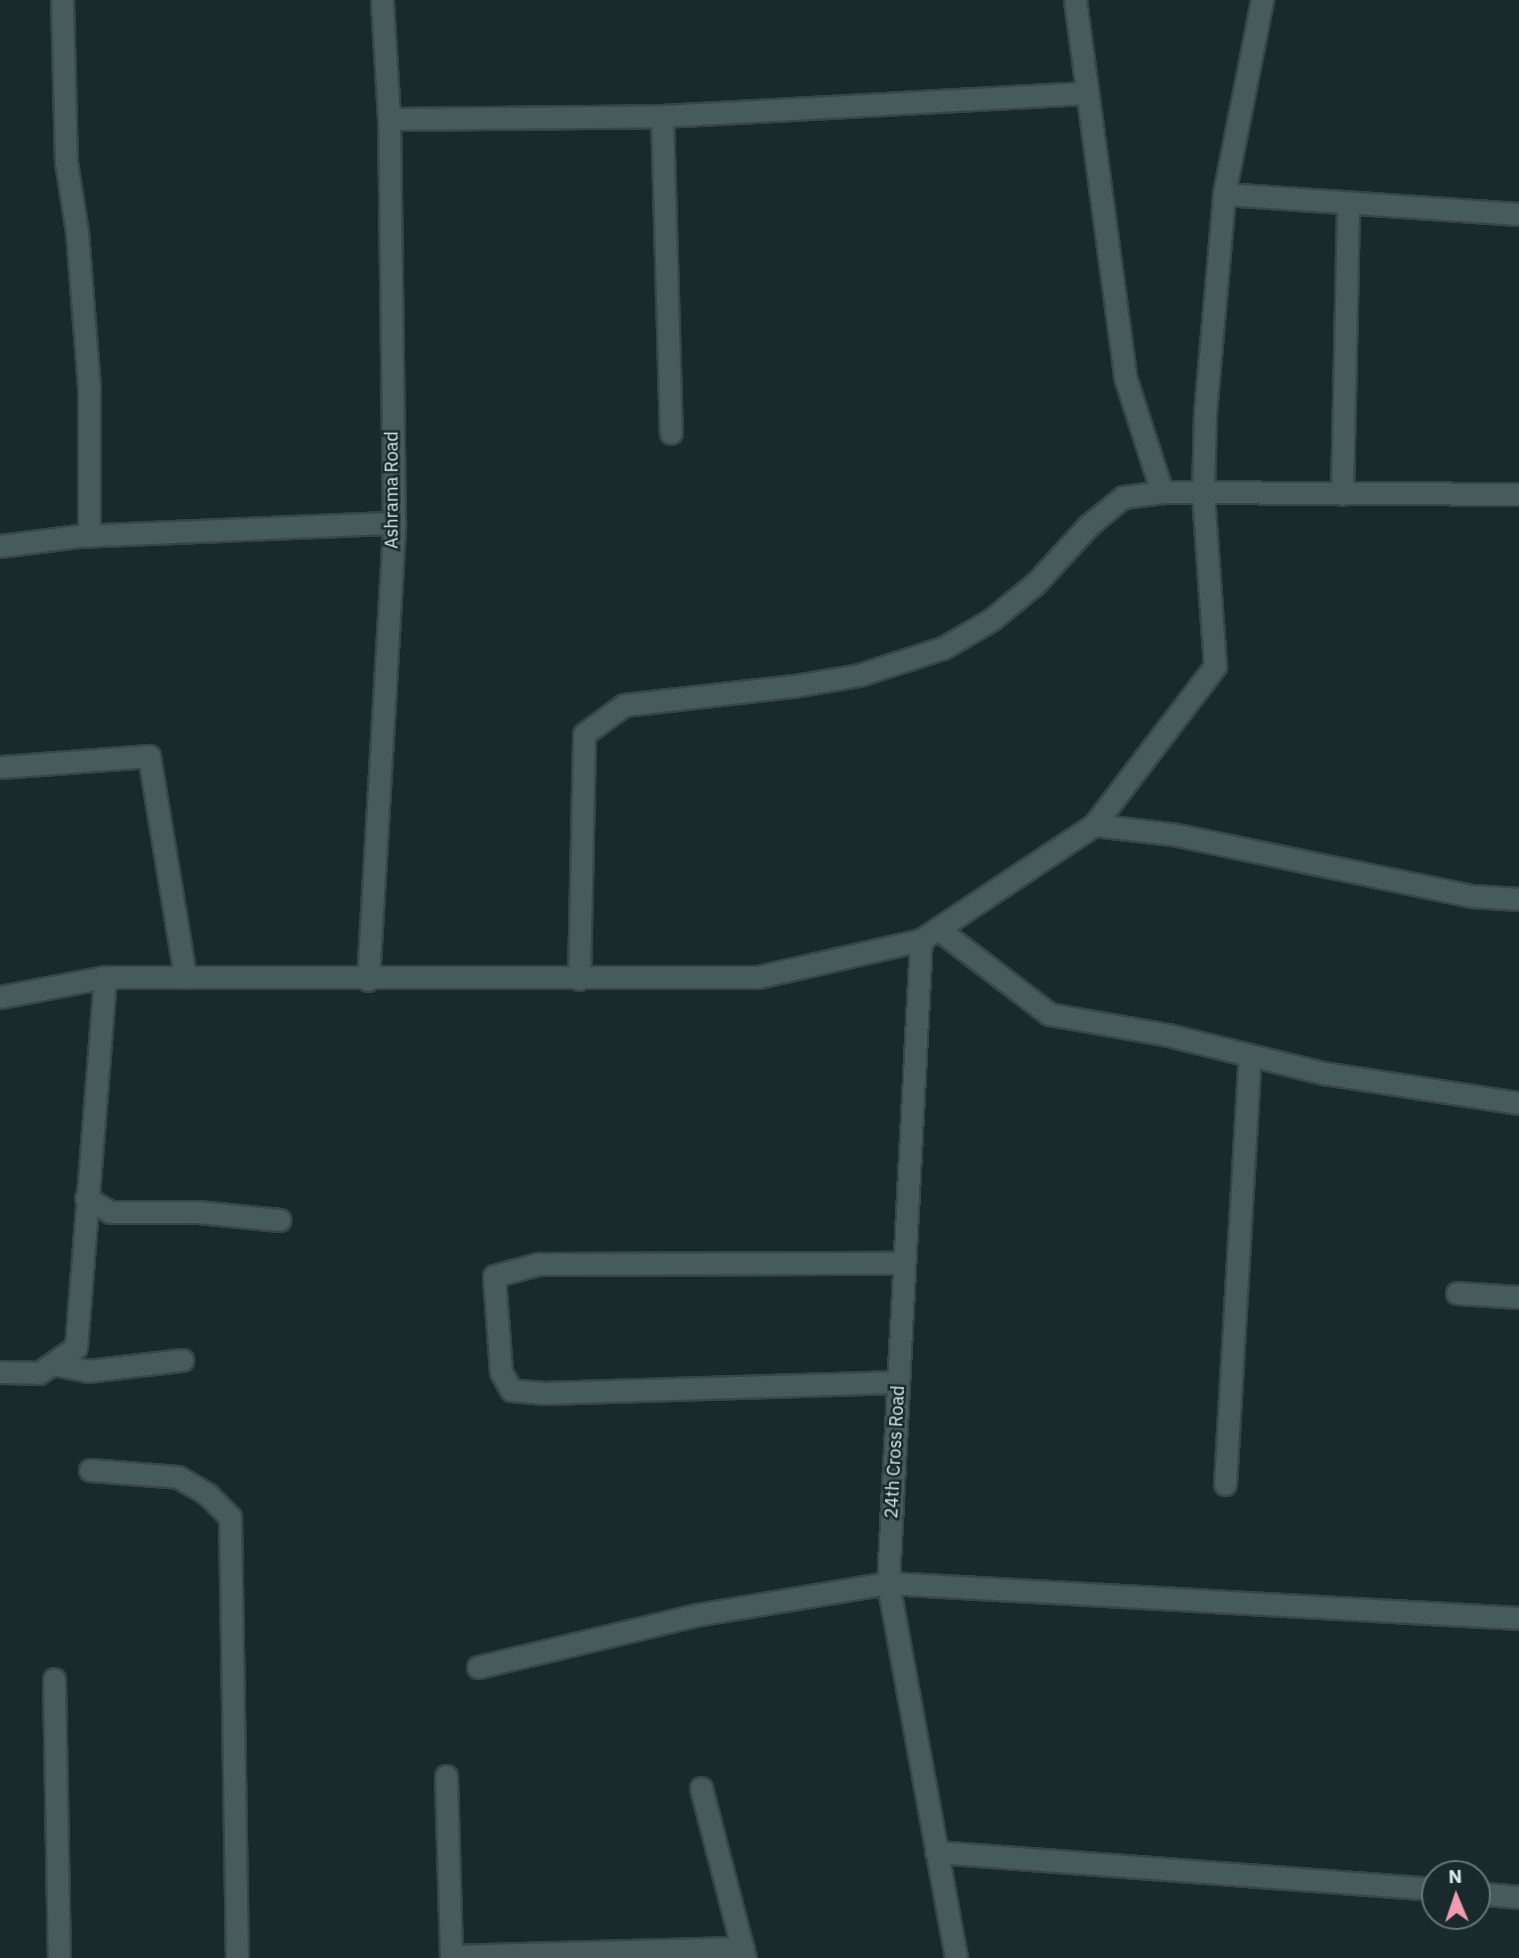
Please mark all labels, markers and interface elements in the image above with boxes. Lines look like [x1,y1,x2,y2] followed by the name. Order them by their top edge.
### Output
[381,431,403,549] street label: Ashrama Road
[881,1385,909,1519] street label: 24th Cross Road
[1421,1860,1491,1930] north arrow
[1448,1864,1463,1888] text: N

